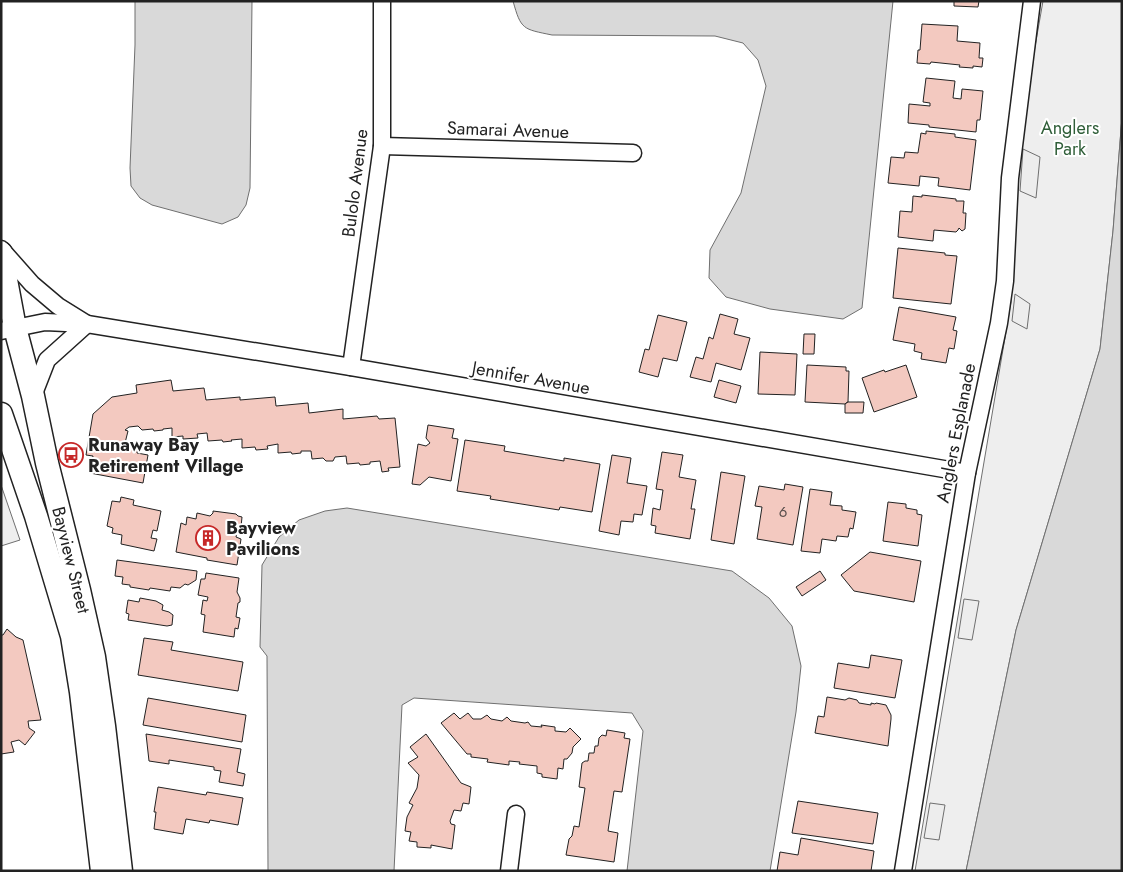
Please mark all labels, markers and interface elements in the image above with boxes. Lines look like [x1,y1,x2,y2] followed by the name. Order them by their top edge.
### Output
[446,115,570,145] street label: Samarai Avenue
[1041,115,1099,162] park label: Anglers Park
[335,127,375,239] street label: Bulolo Avenue
[468,354,592,401] street label: Jennifer Avenue
[930,361,982,505] street label: Anglers Esplanade
[88,432,244,479] place label: Runaway Bay Retirement Village
[58,442,84,468] bus stop icon: Runaway Bay Retirement Village
[779,501,787,523] house number: 6
[45,504,97,617] street label: Bayview Street
[226,515,300,562] place label: Bayview Pavilions
[195,525,221,551] building icon: Bayview Pavilions

